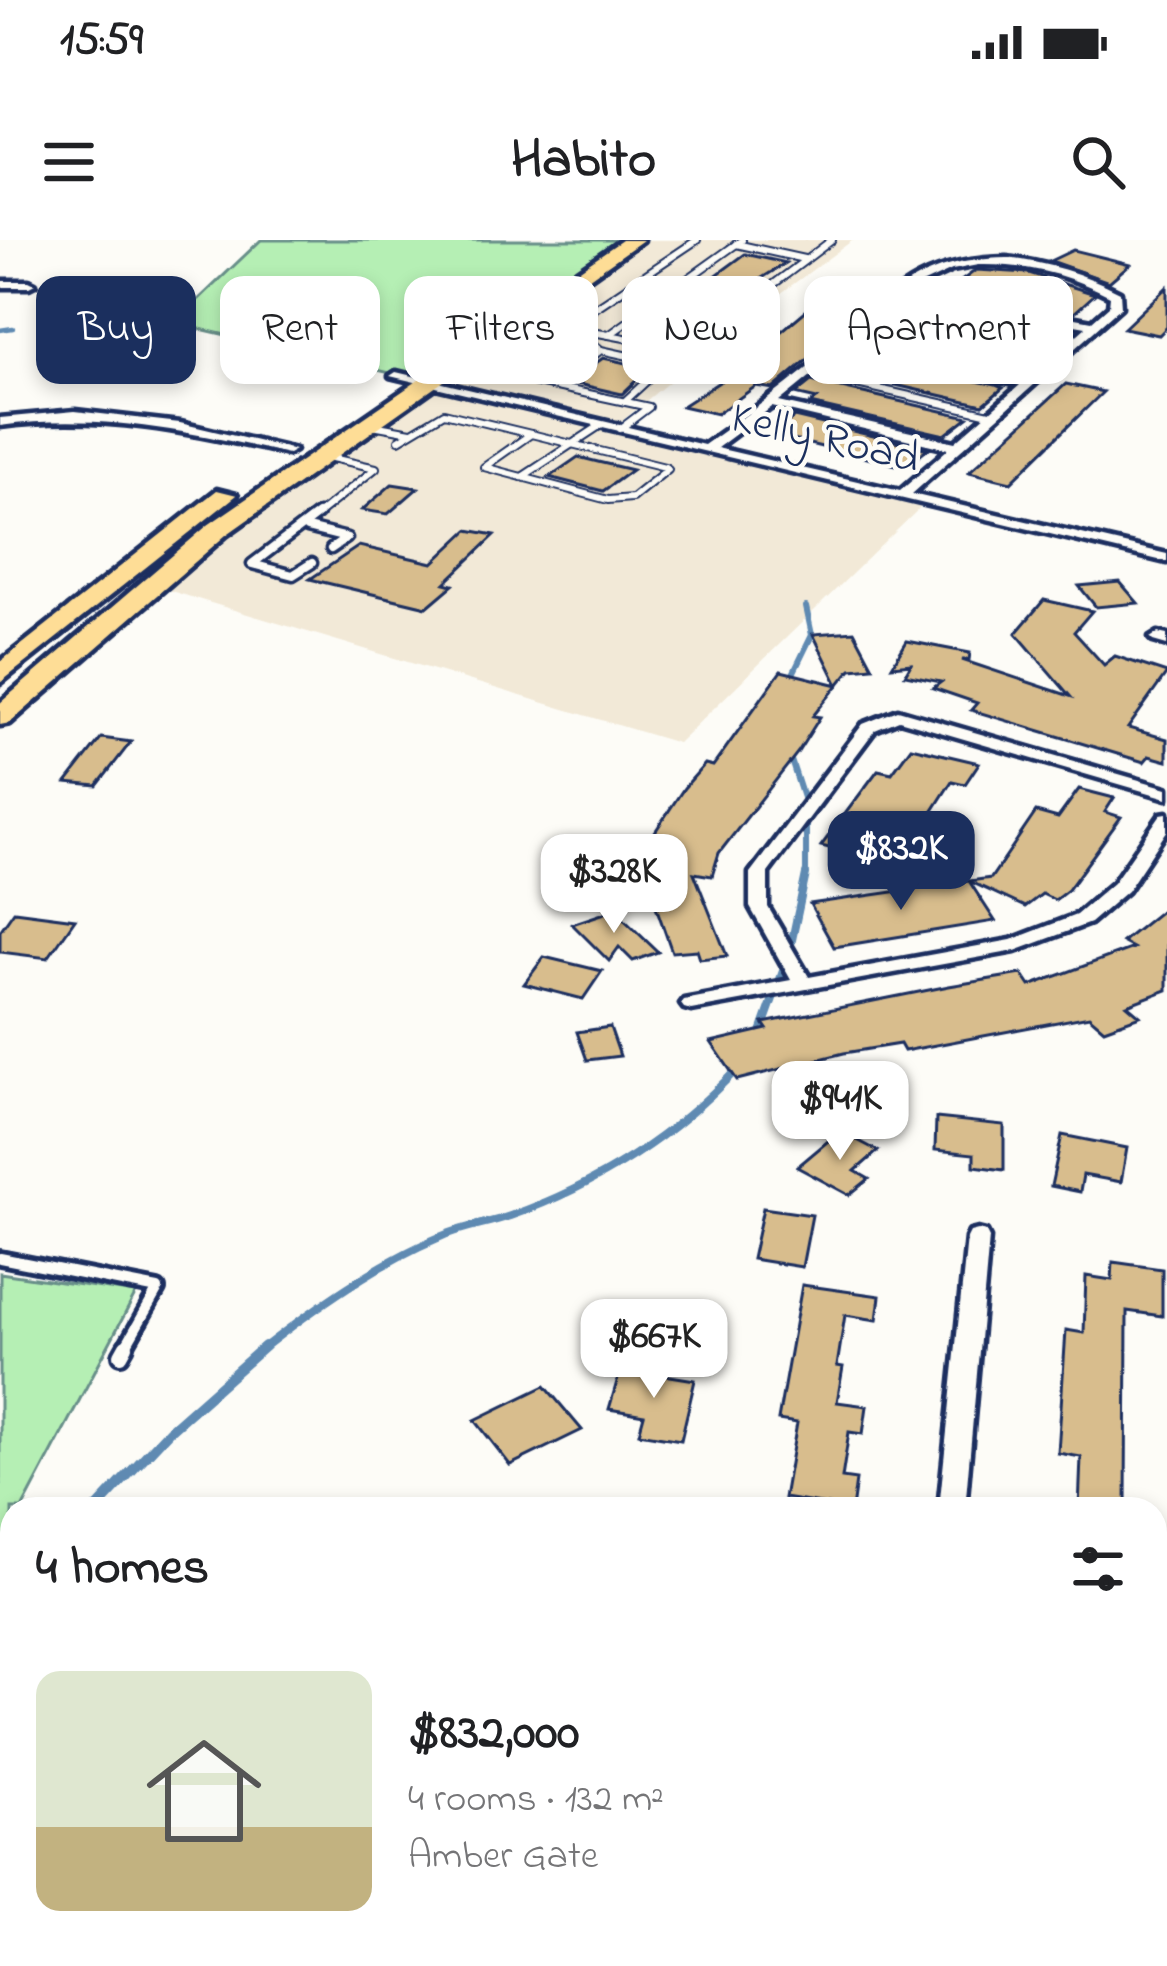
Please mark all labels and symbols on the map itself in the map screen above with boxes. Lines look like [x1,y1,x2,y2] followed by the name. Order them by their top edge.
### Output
[724,386,926,494] street label: Kelly Road
[817,811,985,913] pin: $832K
[530,834,698,936] pin: $328K
[756,1061,924,1163] pin: $941K
[570,1299,738,1401] pin: $667K

